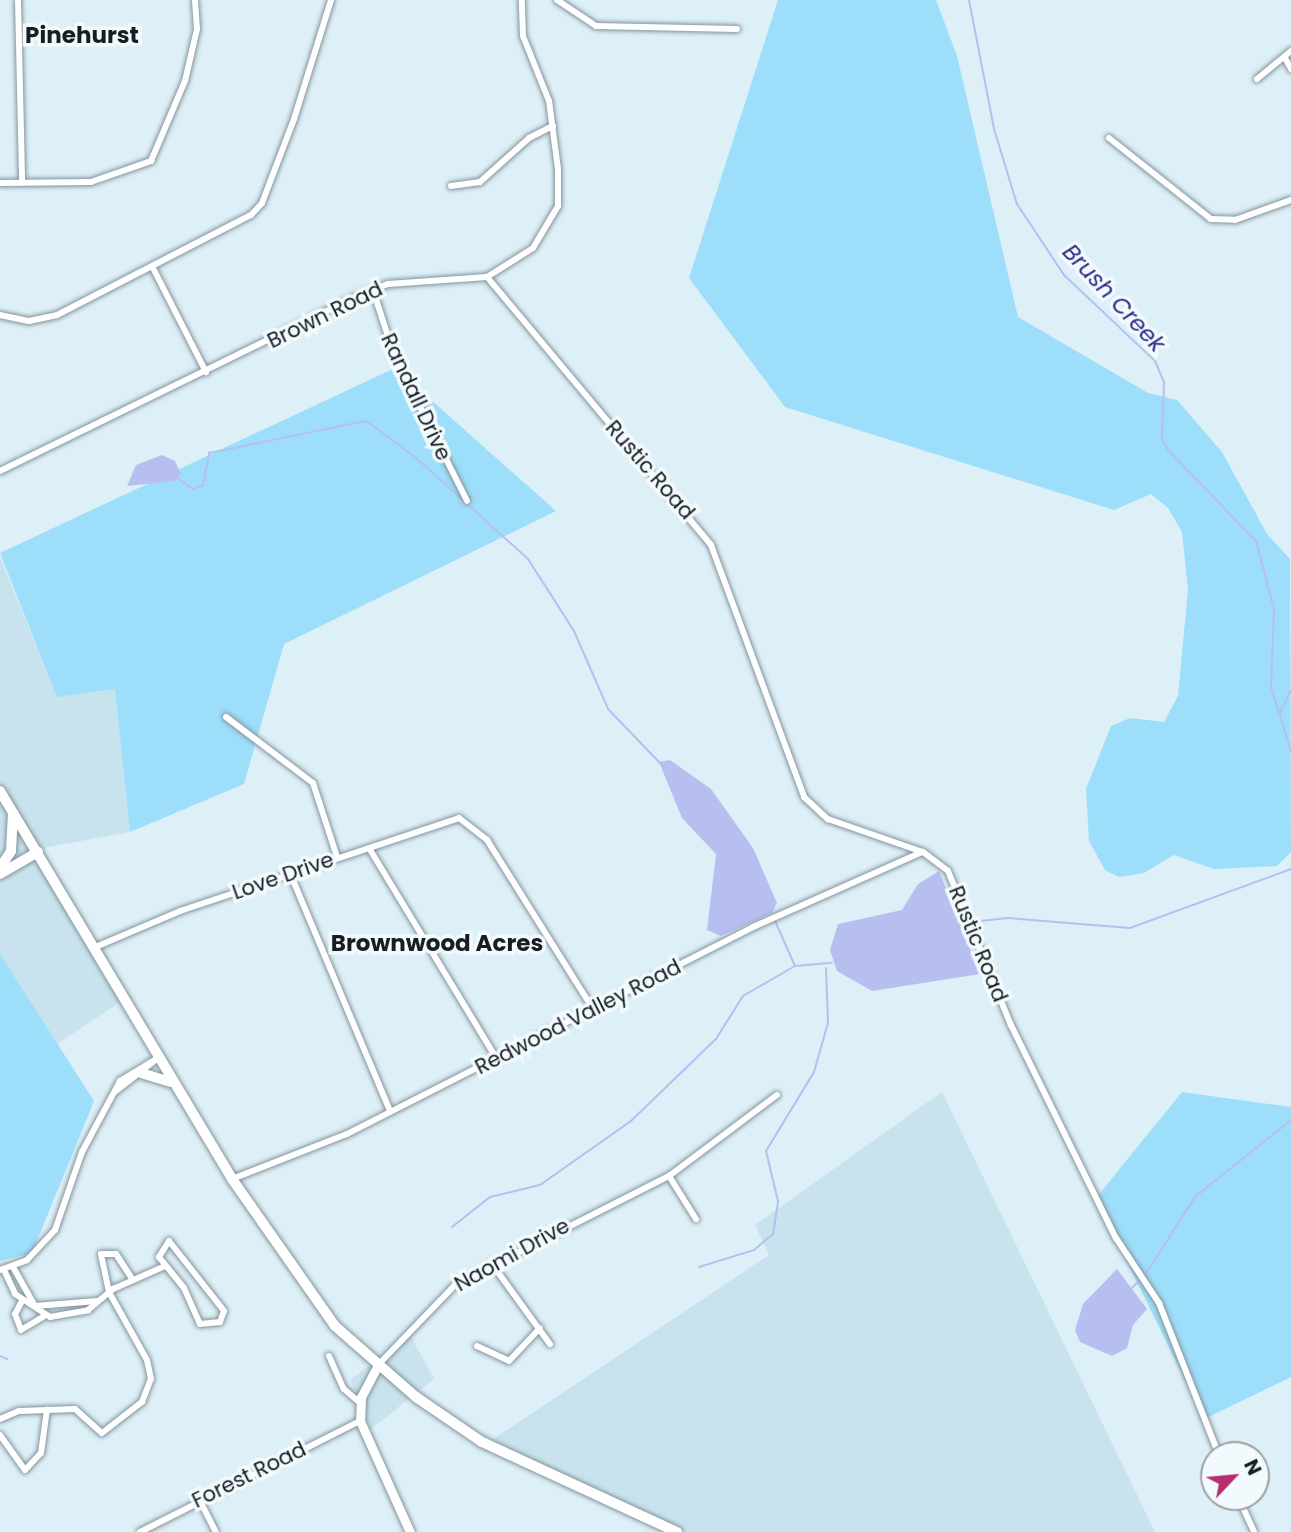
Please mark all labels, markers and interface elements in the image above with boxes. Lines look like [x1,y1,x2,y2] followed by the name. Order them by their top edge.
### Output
[25,21,139,49] district label: Pinehurst
[1057,238,1171,358] water label: Brush Creek
[263,276,387,354] street label: Brown Road
[376,329,456,465] street label: Randall Drive
[600,415,700,525] street label: Rustic Road
[229,847,337,905] street label: Love Drive
[943,882,1013,1006] street label: Rustic Road
[331,929,543,957] district label: Brownwood Acres
[471,954,685,1080] street label: Redwood Valley Road
[450,1213,574,1297] street label: Naomi Drive
[188,1437,310,1513] street label: Forest Road
[1200,1441,1270,1511] north arrow
[1237,1455,1268,1480] text: N

